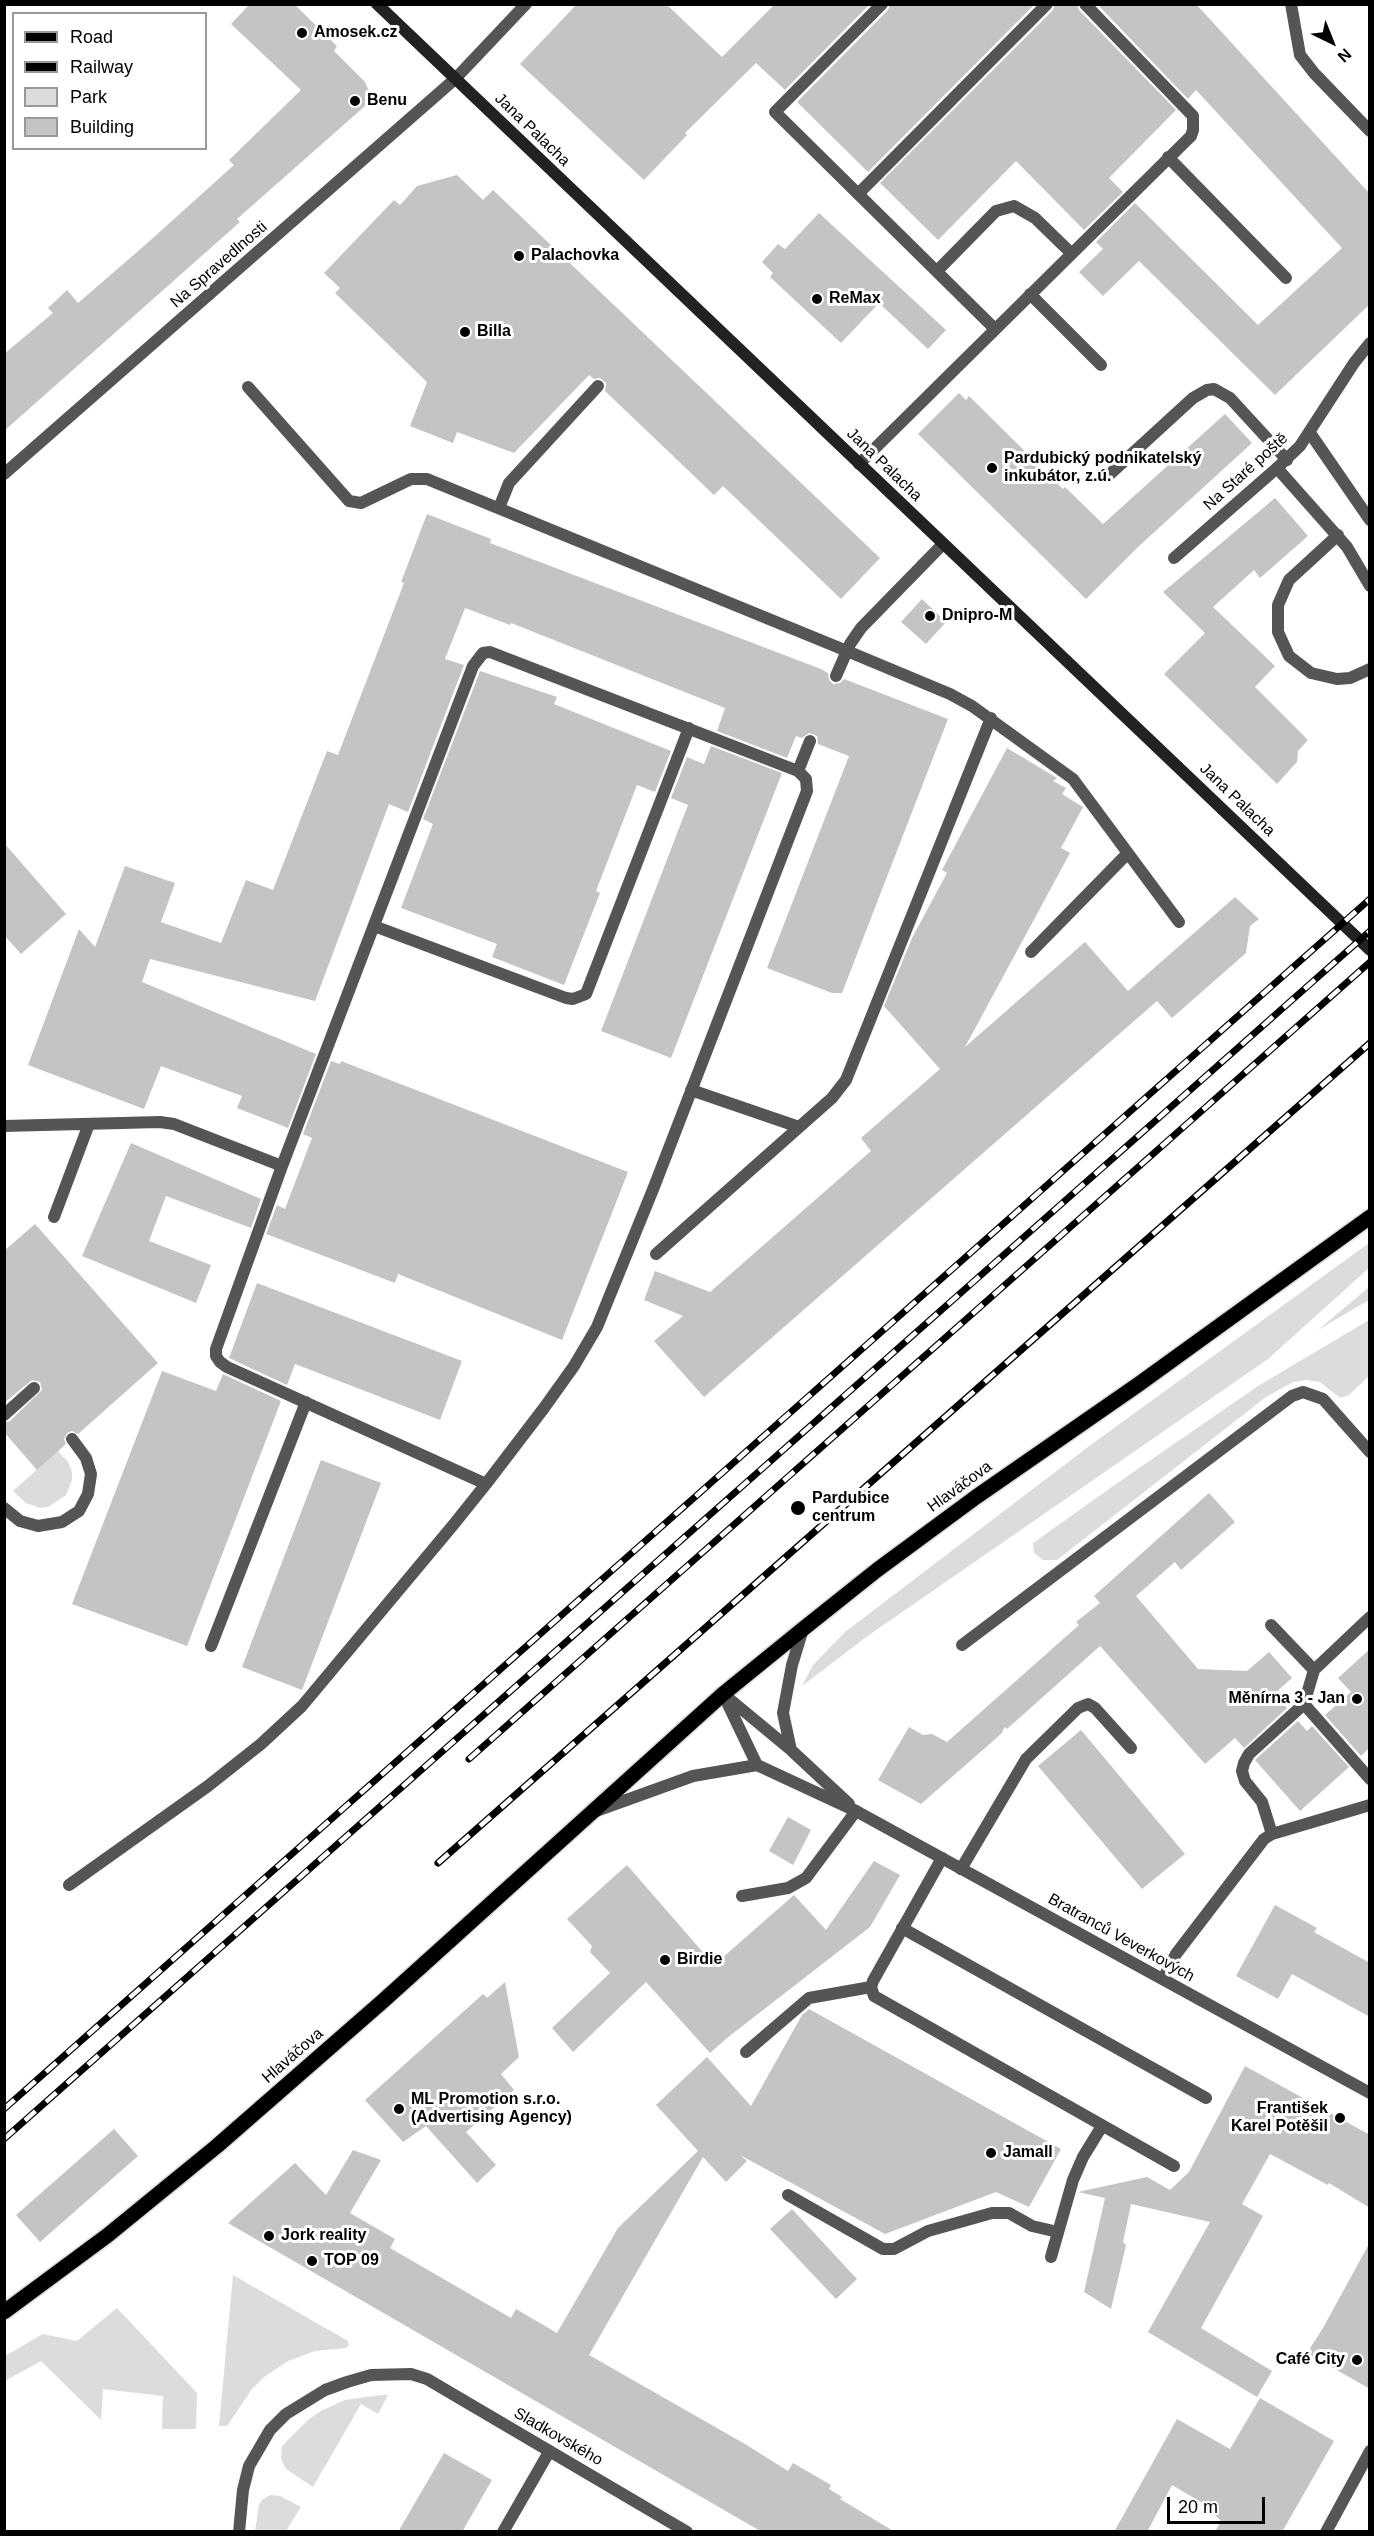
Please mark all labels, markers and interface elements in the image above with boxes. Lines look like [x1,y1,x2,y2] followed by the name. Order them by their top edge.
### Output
[12,12,207,150] legend
[1302,12,1362,72] north arrow
[314,23,398,43] place label: Amosek.cz
[295,26,309,40] marker: Amosek.cz
[70,27,113,47] text: Road
[1335,45,1355,66] text: N
[70,57,133,77] text: Railway
[70,87,107,107] text: Park
[490,89,574,171] street label: Jana Palacha
[367,91,407,111] place label: Benu
[348,94,362,108] marker: Benu
[70,117,134,137] text: Building
[167,218,271,312] street label: Na Spravedlnosti
[531,246,619,266] place label: Palachovka
[512,249,526,263] marker: Palachovka
[829,289,881,309] place label: ReMax
[810,292,824,306] marker: ReMax
[477,322,511,342] place label: Billa
[458,325,472,339] marker: Billa
[842,424,926,506] street label: Jana Palacha
[1200,429,1292,515] street label: Na Staré poště
[1004,449,1201,487] place label: Pardubický podnikatelský inkubátor, z.ú.
[985,461,999,475] marker: Pardubický podnikatelský inkubátor, z.ú.
[942,606,1012,626] place label: Dnipro-M
[923,609,937,623] marker: Dnipro-M
[1195,759,1279,841] street label: Jana Palacha
[924,1457,996,1517] street label: Hlaváčova
[812,1489,889,1527] place label: Pardubice centrum
[789,1499,807,1517] marker: Pardubice centrum
[1229,1689,1345,1709] place label: Měnírna 3 - Jan
[1350,1692,1364,1706] marker: Měnírna 3 - Jan
[1044,1890,1198,1986] street label: Bratranců Veverkových
[677,1950,722,1970] place label: Birdie
[658,1953,672,1967] marker: Birdie
[259,2024,327,2088] street label: Hlaváčova
[411,2090,572,2128] place label: ML Promotion s.r.o. (Advertising Agency)
[1231,2099,1328,2137] place label: František Karel Potěšil
[392,2102,406,2116] marker: ML Promotion s.r.o. (Advertising Agency)
[1333,2111,1347,2125] marker: František Karel Potěšil
[1003,2143,1053,2163] place label: Jamall
[984,2146,998,2160] marker: Jamall
[281,2226,366,2246] place label: Jork reality
[262,2229,276,2243] marker: Jork reality
[324,2251,379,2271] place label: TOP 09
[305,2254,319,2268] marker: TOP 09
[1276,2350,1345,2370] place label: Café City
[1350,2353,1364,2367] marker: Café City
[510,2404,606,2470] street label: Sladkovského
[1170,2485,1268,2523] scale bar
[1178,2497,1218,2517] text: 20 m

